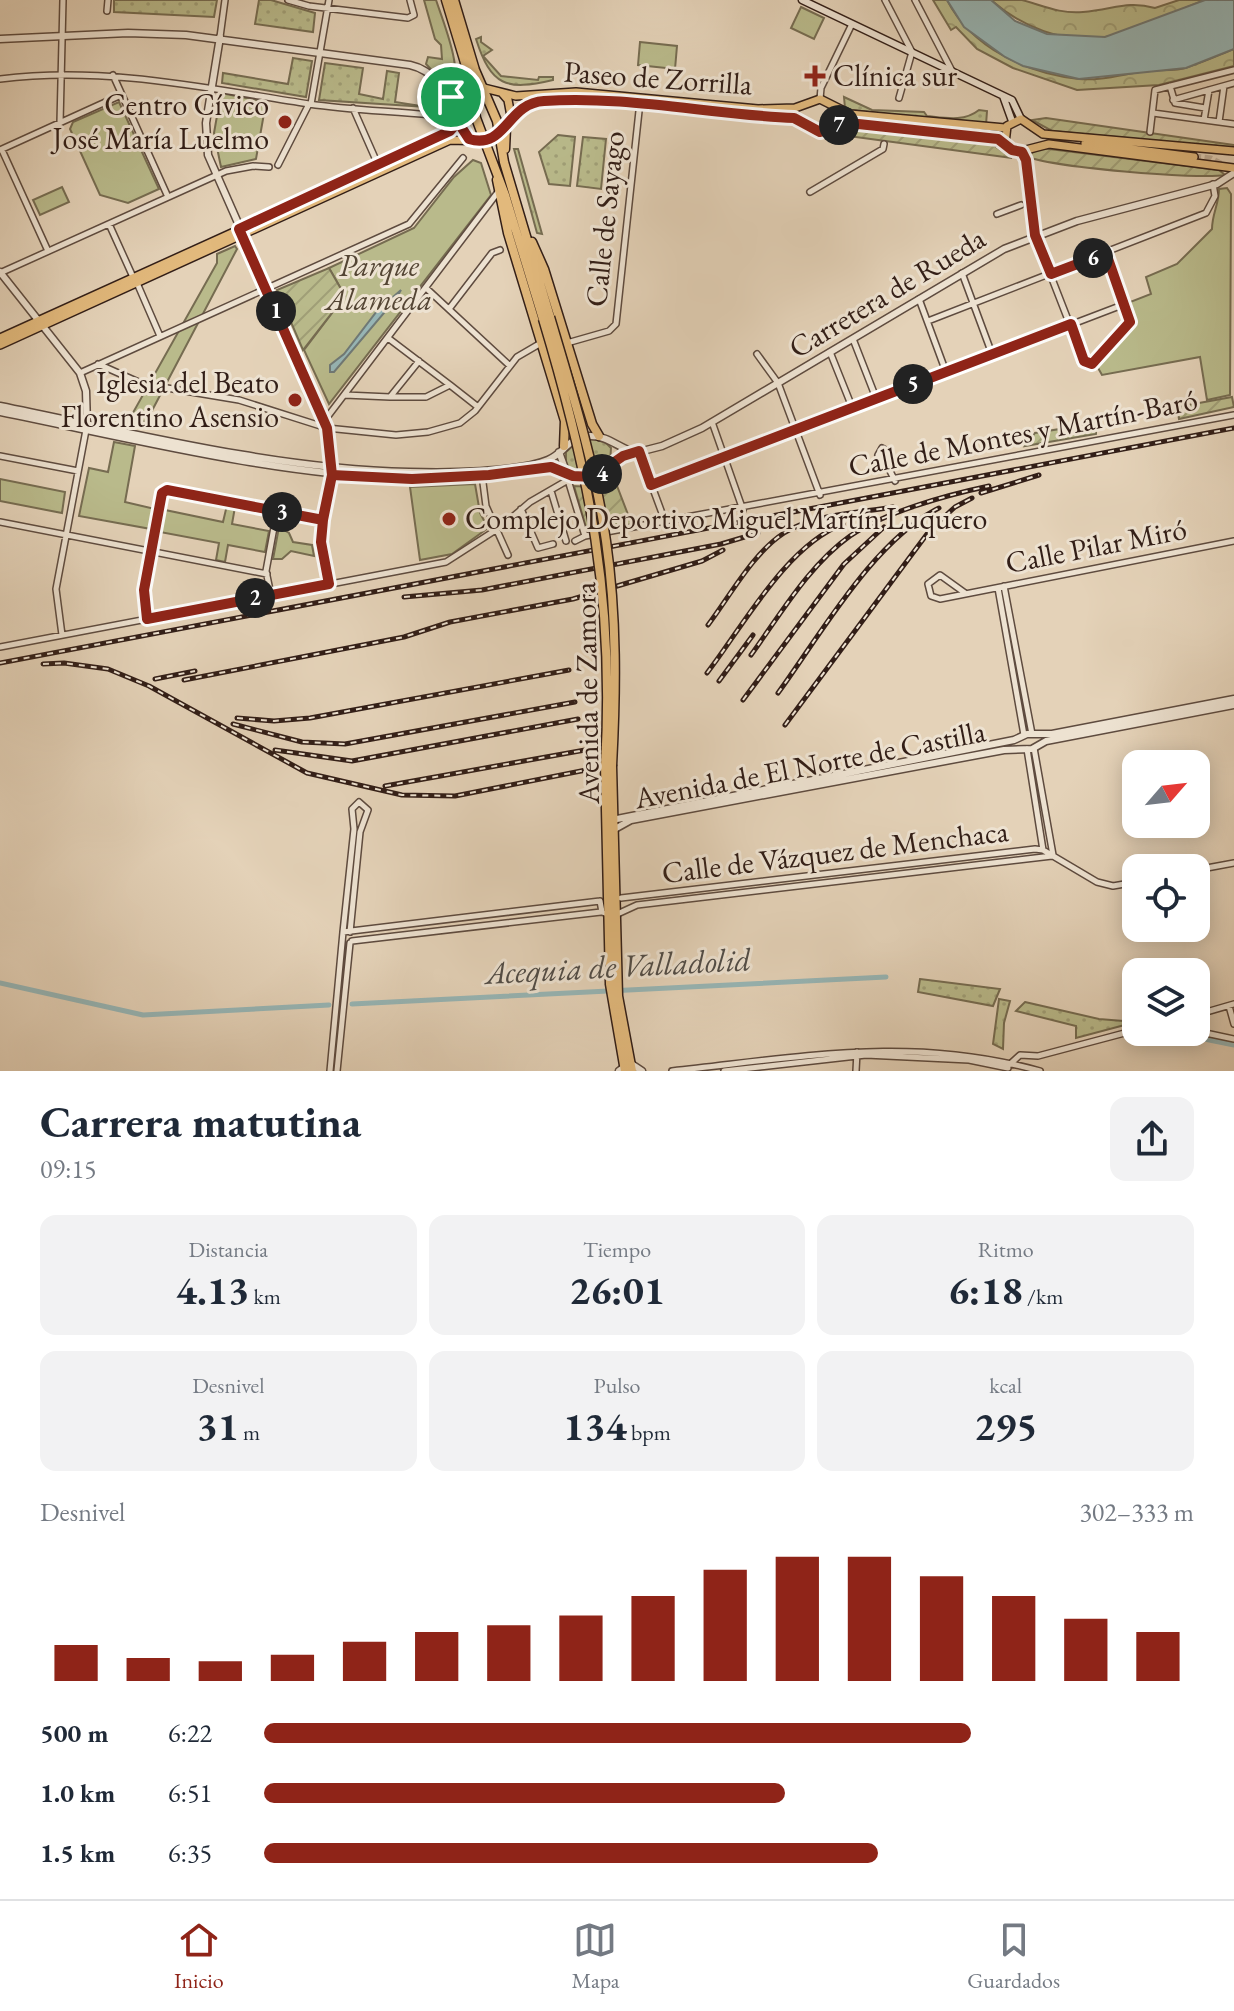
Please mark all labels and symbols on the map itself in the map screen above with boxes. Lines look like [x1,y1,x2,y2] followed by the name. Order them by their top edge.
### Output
[563,51,753,104] street label: Paseo de Zorrilla
[833,56,957,95] place label: Clínica sur
[417,63,485,131] pin
[804,65,826,87] marker: Clínica sur
[49,85,269,158] place label: Centro Cívico José María Luelmo
[819,105,859,145] pin: 7
[276,113,294,131] marker: Centro Cívico José María Luelmo
[576,129,633,309] street label: Calle de Sayago
[781,218,992,367] street label: Carretera de Rueda
[1073,238,1113,278] pin: 6
[324,246,432,319] park label: Parque Alameda
[256,291,296,331] pin: 1
[61,363,279,436] place label: Iglesia del Beato Florentino Asensio
[893,364,933,404] pin: 5
[845,379,1201,486] street label: Calle de Montes y Martín-Baró
[286,391,304,409] marker: Iglesia del Beato Florentino Asensio
[582,454,622,494] pin: 4
[262,492,302,532] pin: 3
[465,499,987,538] place label: Complejo Deportivo Miguel Martín Luquero
[1002,509,1190,582] street label: Calle Pilar Miró
[440,510,458,528] marker: Complejo Deportivo Miguel Martín Luquero
[235,578,275,618] pin: 2
[565,582,608,805] street label: Avenida de Zamora
[630,711,989,818] street label: Avenida de El Norte de Castilla
[1122,750,1210,838] north arrow
[659,811,1010,892] street label: Calle de Vázquez de Menchaca
[482,938,752,994] water label: Acequia de Valladolid

